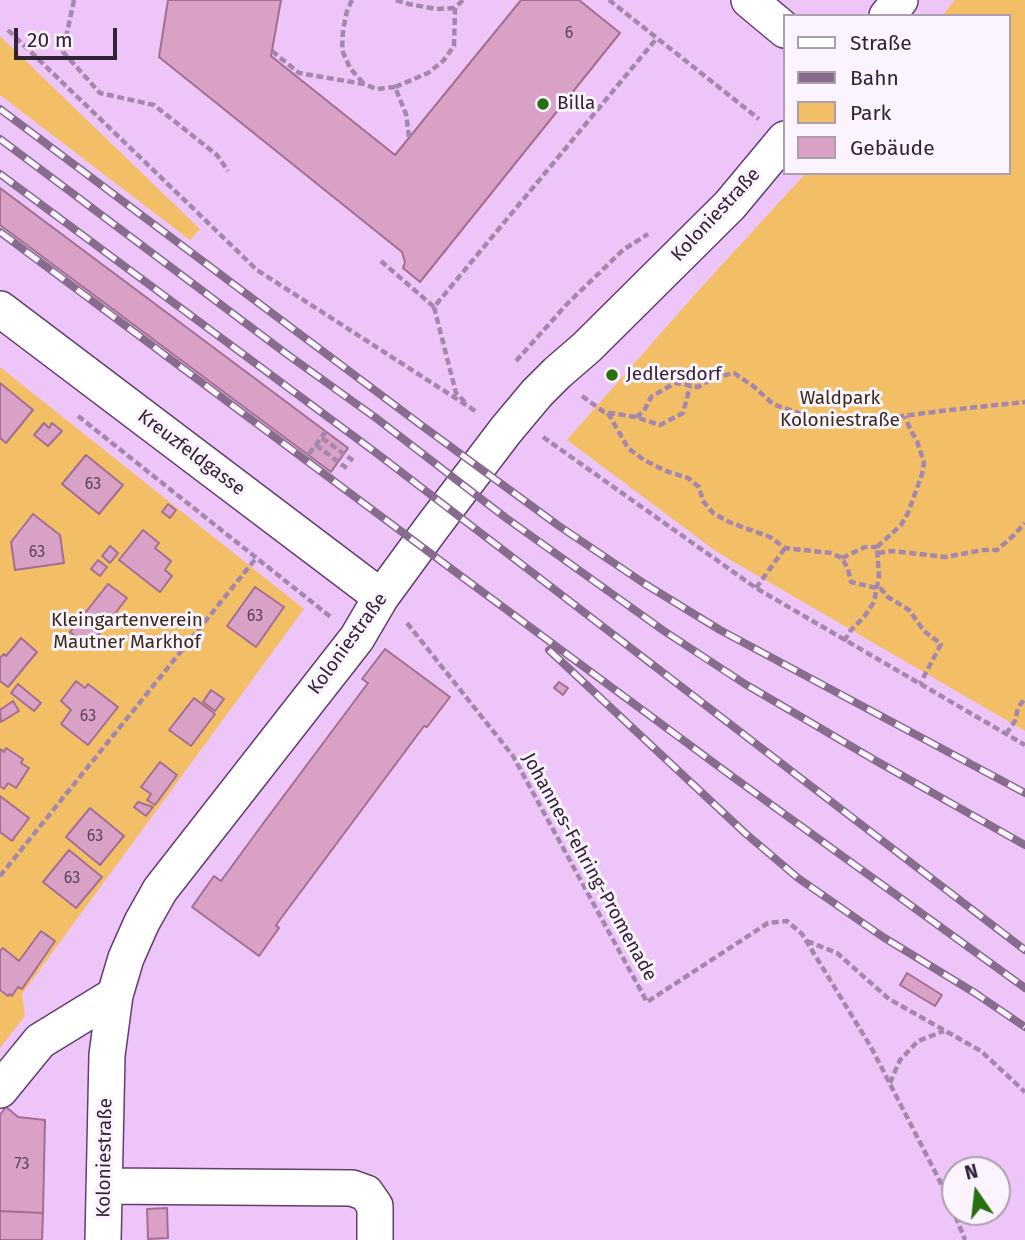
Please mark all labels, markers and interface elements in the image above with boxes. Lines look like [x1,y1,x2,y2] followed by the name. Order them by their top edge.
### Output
[18,14,121,58] scale bar
[783,14,1011,175] legend
[565,24,573,44] house number: 6
[27,27,73,53] text: 20 m
[850,30,912,56] text: Straße
[850,65,899,91] text: Bahn
[557,93,595,115] place label: Billa
[535,96,551,112] marker: Billa
[850,100,891,126] text: Park
[850,135,935,161] text: Gebäude
[667,163,765,267] street label: Koloniestraße
[626,364,721,386] place label: Jedlersdorf
[604,367,620,383] marker: Jedlersdorf
[780,388,900,432] park label: Waldpark Koloniestraße
[133,405,249,501] street label: Kreuzfeldgasse
[85,475,101,495] house number: 63
[29,543,45,563] house number: 63
[304,589,392,699] street label: Koloniestraße
[247,607,263,627] house number: 63
[51,610,203,654] park label: Kleingartenverein Mautner Markhof
[80,707,96,727] house number: 63
[517,749,661,985] street label: Johannes-Fehring-Promenade
[87,827,103,847] house number: 63
[64,869,80,889] house number: 63
[93,1098,117,1218] street label: Koloniestraße
[15,1155,29,1175] house number: 73
[941,1156,1011,1226] north arrow
[962,1159,980,1185] text: N

